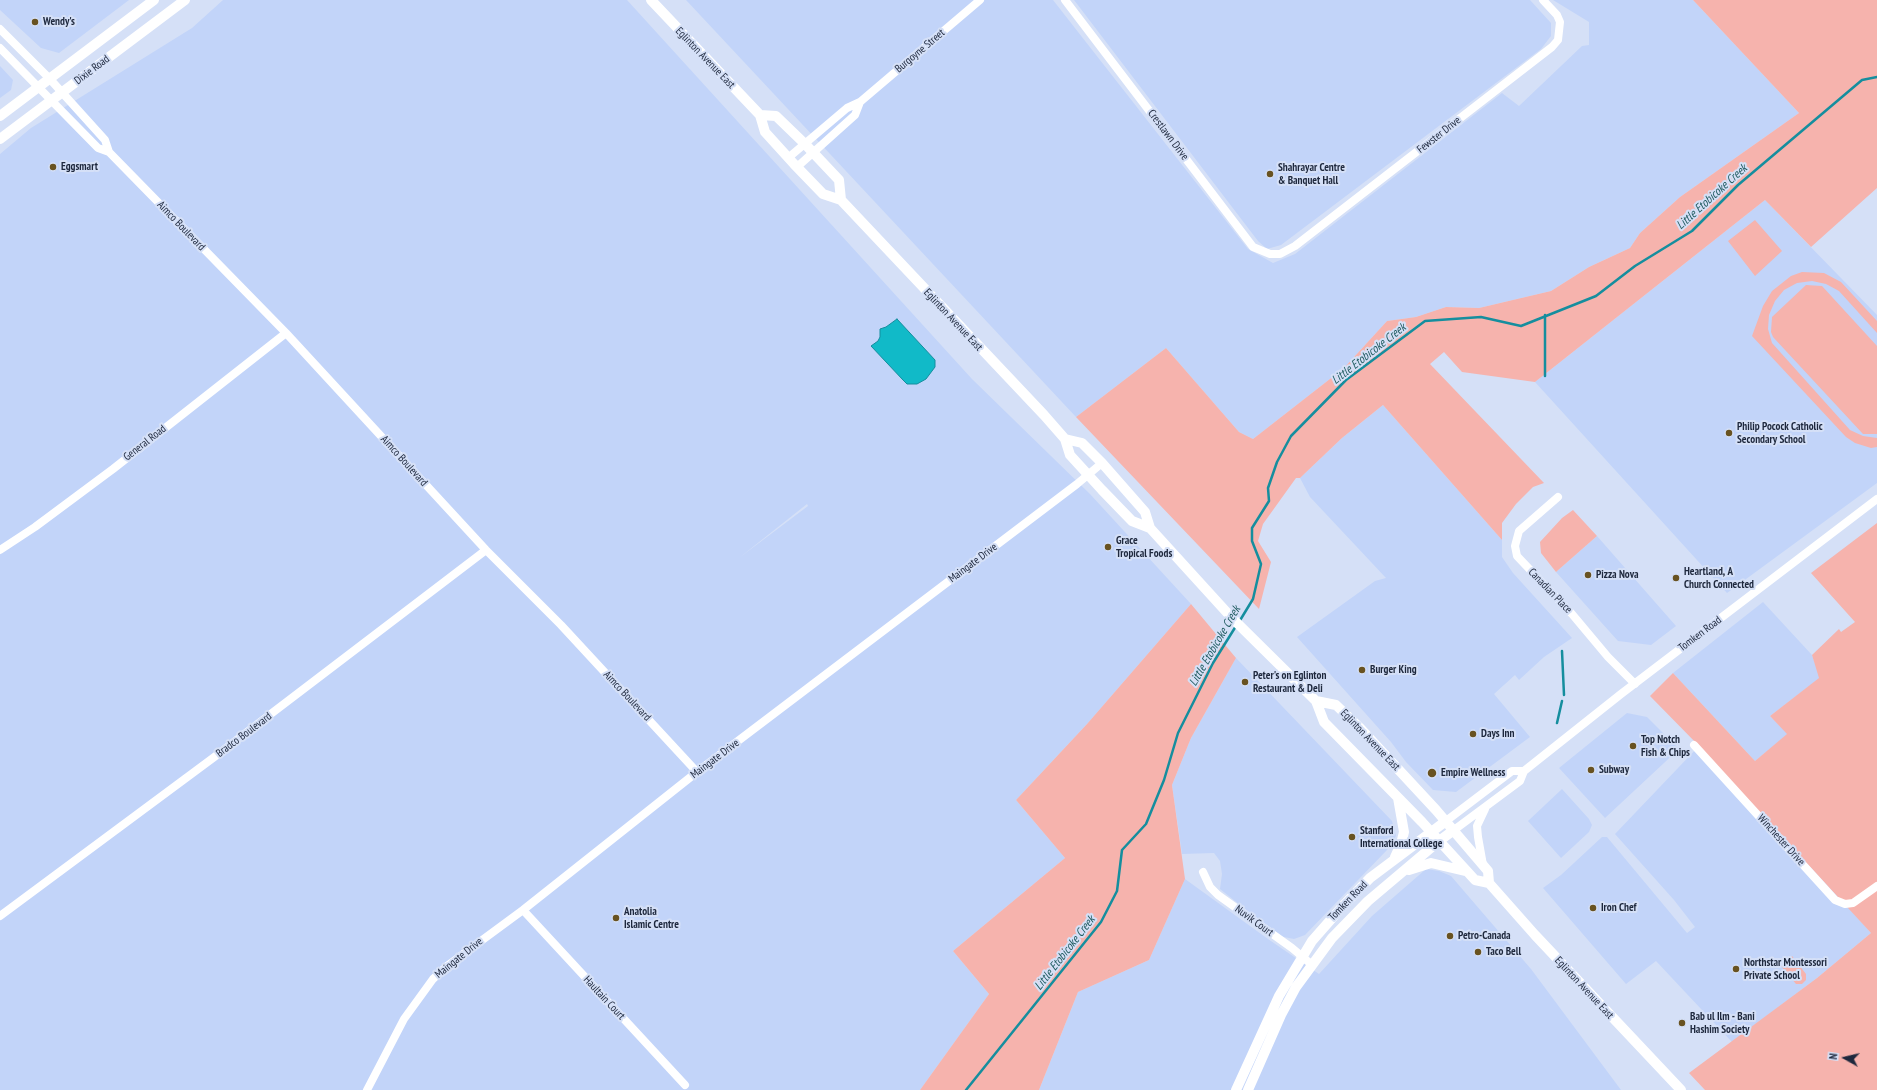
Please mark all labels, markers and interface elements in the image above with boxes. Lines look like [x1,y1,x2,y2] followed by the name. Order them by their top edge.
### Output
[43,15,75,29] place label: Wendy's
[30,17,40,27] marker: Wendy's
[672,25,738,91] street label: Eglinton Avenue East
[892,26,948,76] street label: Burgoyne Street
[72,52,112,88] street label: Dixie Road
[1145,107,1191,163] street label: Crestlawn Drive
[1414,114,1464,156] street label: Fewster Drive
[61,160,98,174] place label: Eggsmart
[1278,161,1345,187] place label: Shahrayar Centre & Banquet Hall
[1674,161,1750,233] water label: Little Etobicoke Creek
[48,162,58,172] marker: Eggsmart
[1265,169,1275,179] marker: Shahrayar Centre & Banquet Hall
[154,199,208,253] street label: Aimco Boulevard
[921,286,985,354] street label: Eglinton Avenue East
[1329,321,1409,387] water label: Little Etobicoke Creek
[1737,420,1823,446] place label: Philip Pocock Catholic Secondary School
[121,422,169,464] street label: General Road
[1724,428,1734,438] marker: Philip Pocock Catholic Secondary School
[378,433,430,489] street label: Aimco Boulevard
[1116,534,1172,560] place label: Grace Tropical Foods
[946,540,1000,586] street label: Maingate Drive
[1103,542,1113,552] marker: Grace Tropical Foods
[1684,565,1754,591] place label: Heartland, A Church Connected
[1525,566,1575,616] street label: Canadian Place
[1596,568,1639,582] place label: Pizza Nova
[1583,570,1593,580] marker: Pizza Nova
[1671,573,1681,583] marker: Heartland, A Church Connected
[1186,603,1244,689] water label: Little Etobicoke Creek
[1676,614,1724,654] street label: Tomken Road
[1370,663,1417,677] place label: Burger King
[1357,665,1367,675] marker: Burger King
[600,668,654,724] street label: Aimco Boulevard
[1253,669,1326,695] place label: Peter's on Eglinton Restaurant & Deli
[1240,677,1250,687] marker: Peter's on Eglinton Restaurant & Deli
[1337,707,1403,773] street label: Eglinton Avenue East
[214,710,274,760] street label: Bradco Boulevard
[1481,727,1514,741] place label: Days Inn
[1468,729,1478,739] marker: Days Inn
[1641,733,1690,759] place label: Top Notch Fish & Chips
[688,736,742,782] street label: Maingate Drive
[1628,741,1638,751] marker: Top Notch Fish & Chips
[1599,763,1629,777] place label: Subway
[1586,765,1596,775] marker: Subway
[1441,766,1505,780] place label: Empire Wellness
[1426,767,1438,779] marker: Empire Wellness
[1755,812,1807,868] street label: Winchester Drive
[1360,824,1442,850] place label: Stanford International College
[1347,832,1357,842] marker: Stanford International College
[1326,878,1370,924] street label: Tomken Road
[1601,901,1637,915] place label: Iron Chef
[1232,903,1276,939] street label: Nuvik Court
[1588,903,1598,913] marker: Iron Chef
[624,905,679,931] place label: Anatolia Islamic Centre
[611,913,621,923] marker: Anatolia Islamic Centre
[1032,913,1098,993] water label: Little Etobicoke Creek
[1458,929,1511,943] place label: Petro-Canada
[1445,931,1455,941] marker: Petro-Canada
[432,935,486,981] street label: Maingate Drive
[1486,945,1521,959] place label: Taco Bell
[1473,947,1483,957] marker: Taco Bell
[1552,954,1616,1022] street label: Eglinton Avenue East
[1744,956,1827,982] place label: Northstar Montessori Private School
[1731,964,1741,974] marker: Northstar Montessori Private School
[580,973,628,1023] street label: Haultain Court
[1690,1010,1755,1036] place label: Bab ul Ilm - Bani Hashim Society
[1677,1018,1687,1028] marker: Bab ul Ilm - Bani Hashim Society
[1825,1038,1865,1078] north arrow
[1826,1052,1840,1060] text: N

